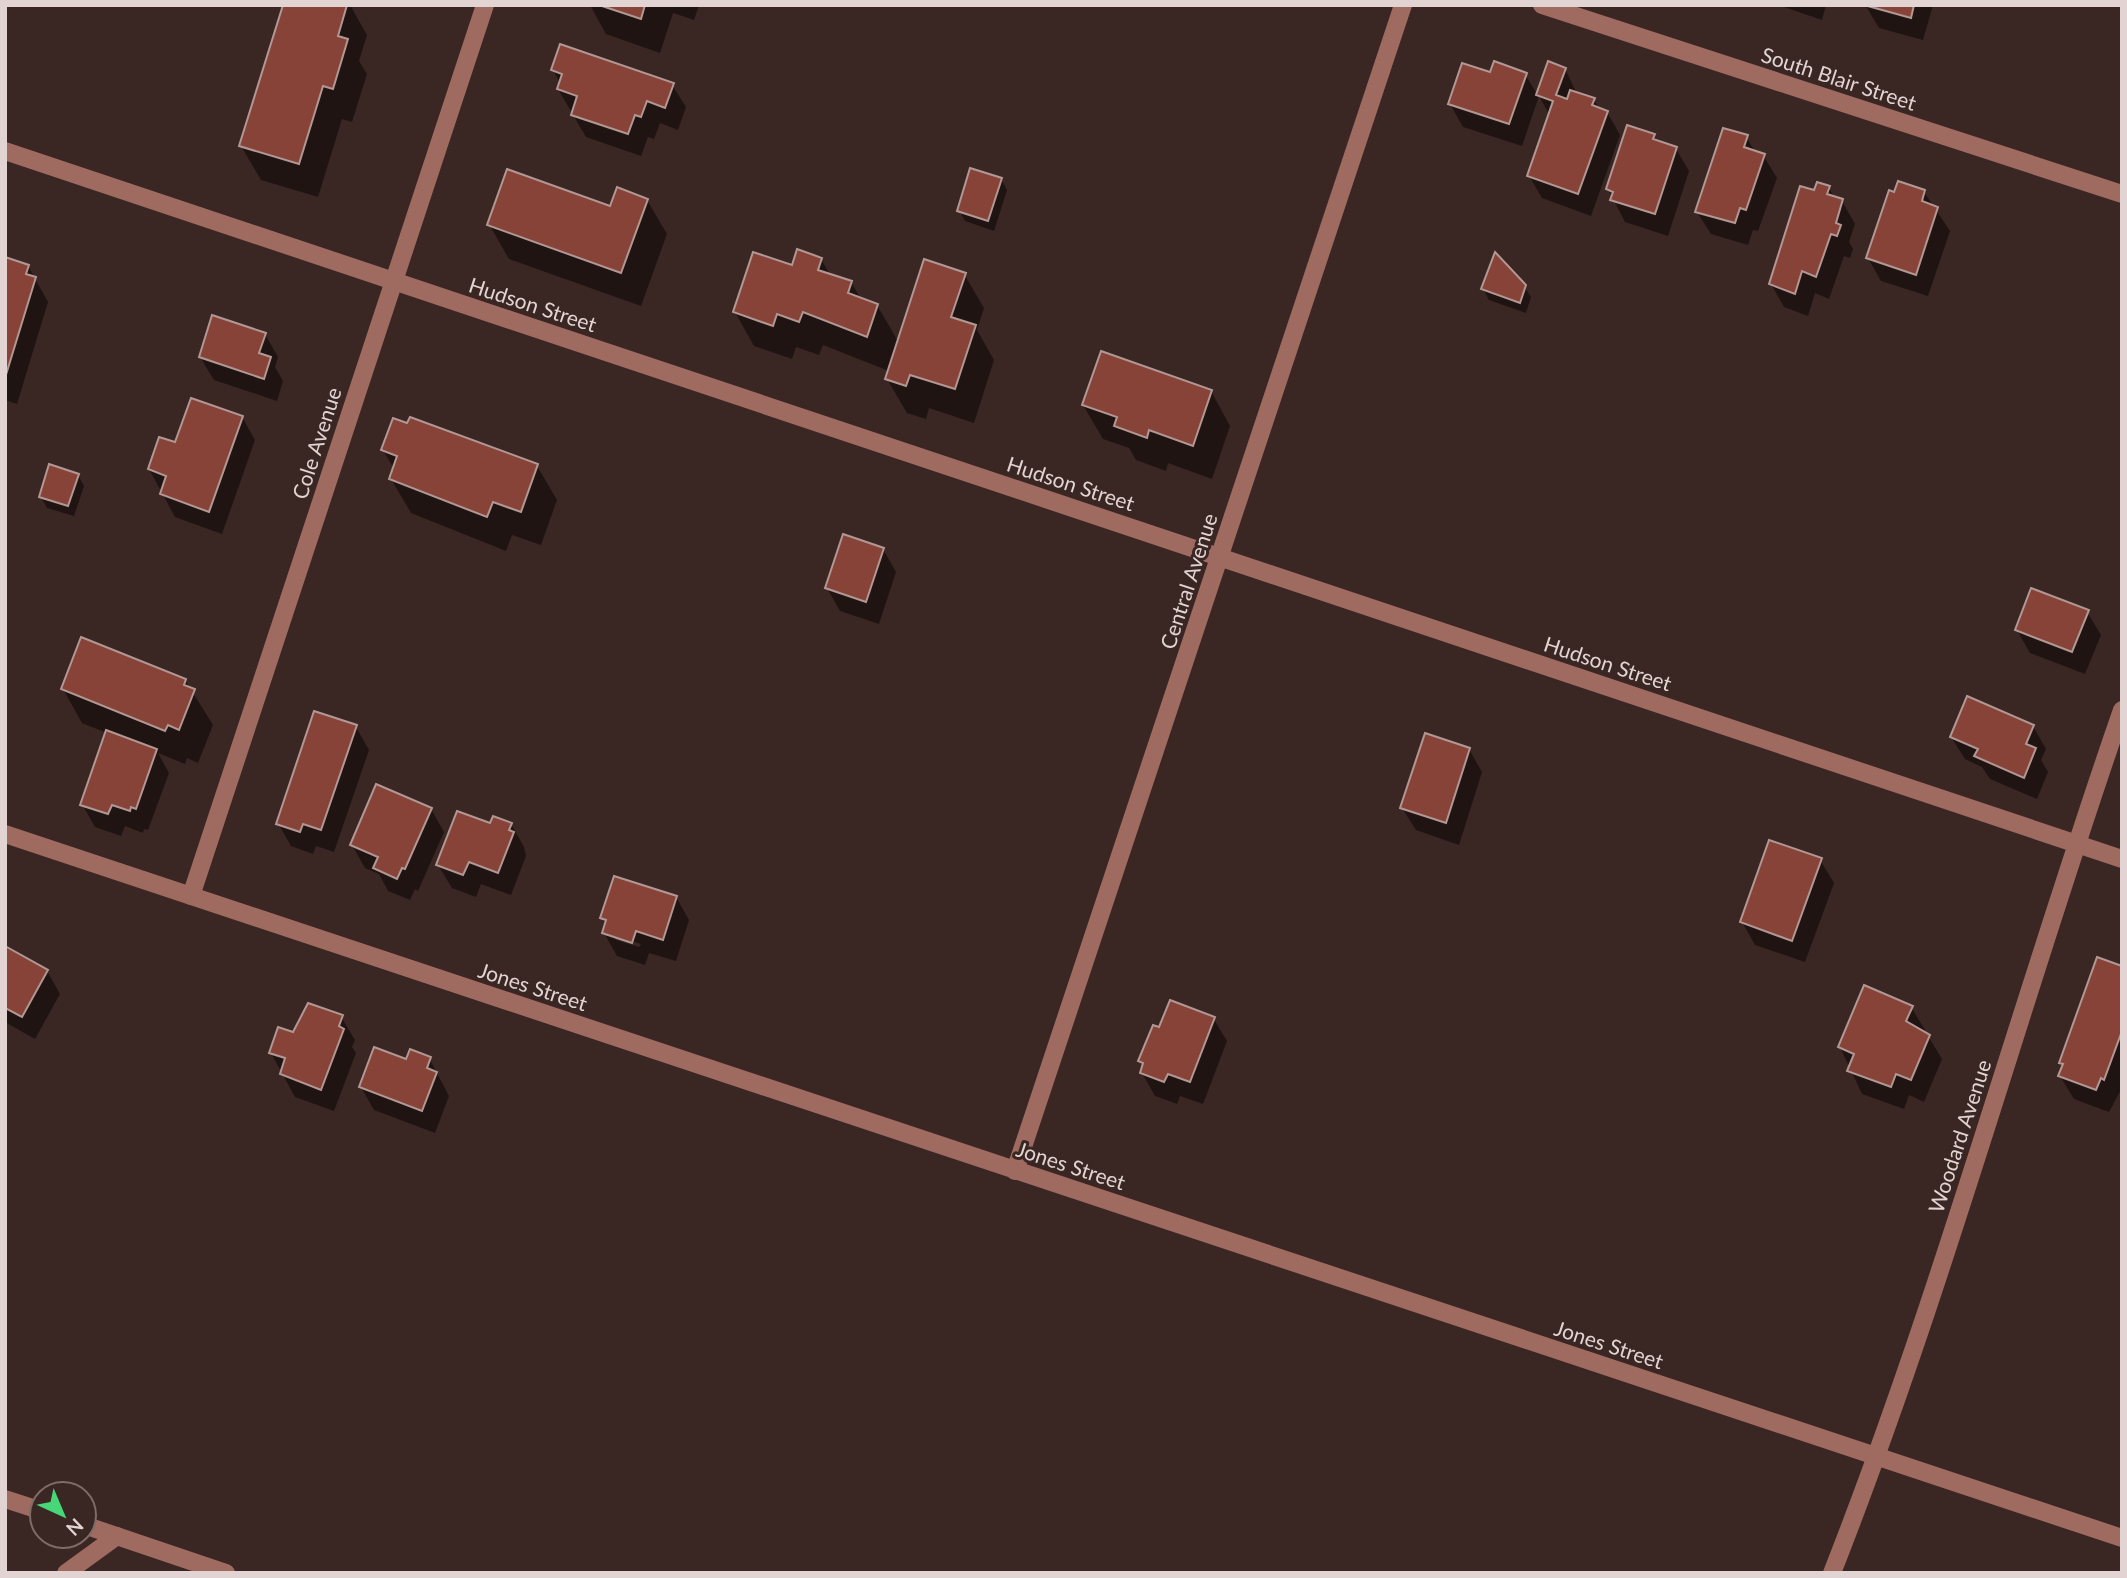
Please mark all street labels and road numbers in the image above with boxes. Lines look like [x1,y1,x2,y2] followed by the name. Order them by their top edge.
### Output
[1758,41,1920,115] street label: South Blair Street
[466,272,600,337] street label: Hudson Street
[286,384,346,502] street label: Cole Avenue
[1004,451,1138,516] street label: Hudson Street
[1154,510,1222,652] street label: Central Avenue
[1541,631,1675,696] street label: Hudson Street
[475,957,591,1015] street label: Jones Street
[1922,1056,1996,1216] street label: Woodard Avenue
[1013,1136,1129,1194] street label: Jones Street
[1551,1315,1667,1373] street label: Jones Street

